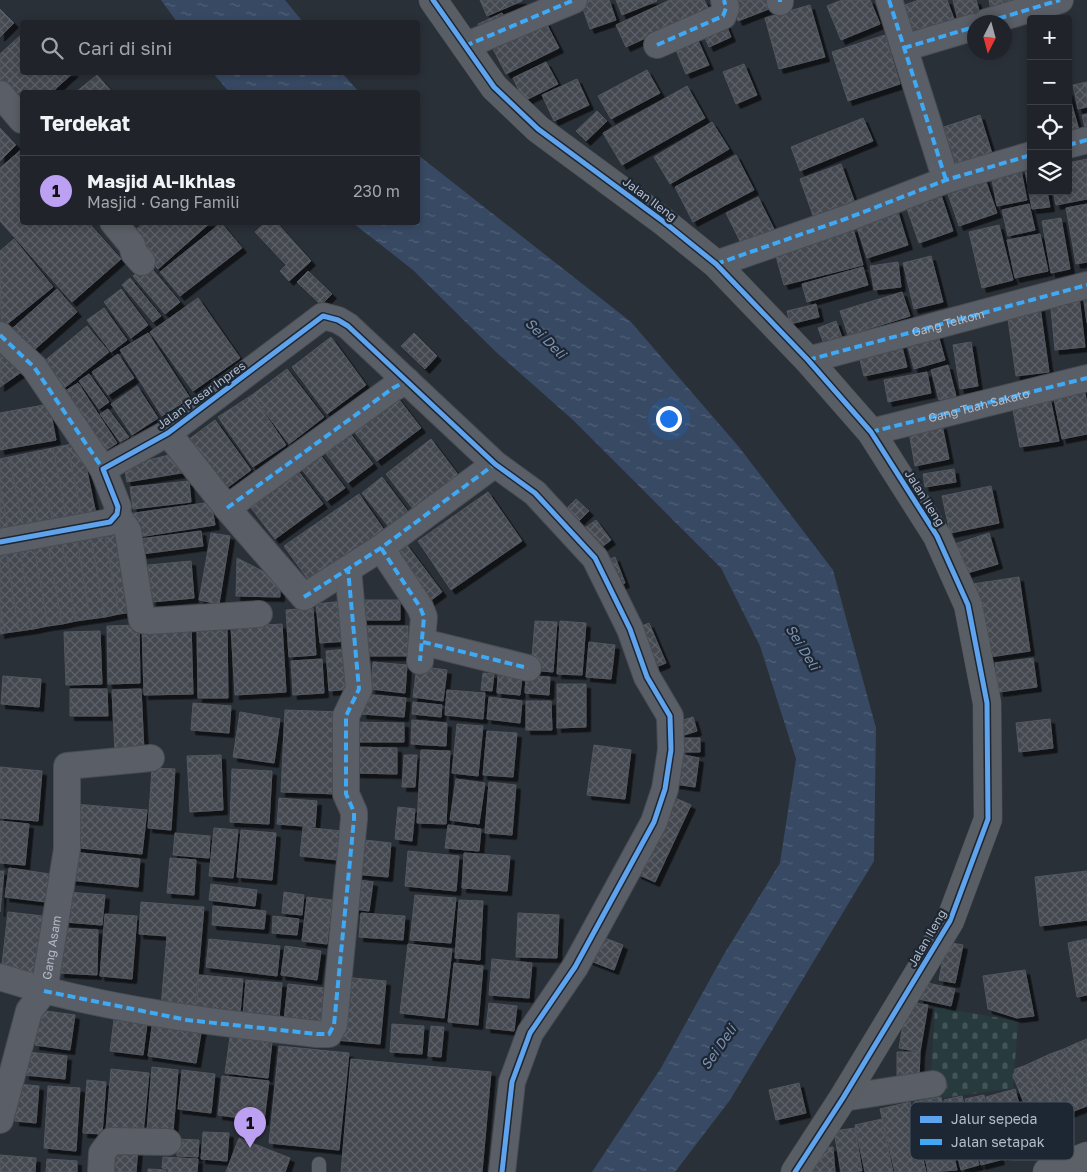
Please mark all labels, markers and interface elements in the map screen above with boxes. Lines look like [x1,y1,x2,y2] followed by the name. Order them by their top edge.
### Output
[967,15,1012,60] north arrow
[1027,15,1072,195] map controls
[1027,15,1072,60] button: +
[20,20,420,75] search box
[38,34,66,62] icon: search
[78,36,172,59] text: Cari di sini
[1027,60,1072,105] button: −
[1027,105,1072,150] button: locate
[40,110,130,136] text: Terdekat
[1027,150,1072,195] button: layers
[87,169,236,192] text: Masjid Al-Ikhlas
[620,174,680,224] street label: Jalan Ileng
[52,181,60,201] text: 1
[353,181,400,201] text: 230 m
[87,192,240,212] text: Masjid · Gang Famili
[910,305,986,339] street label: Gang Telkom
[522,314,571,363] water label: Sei Deli
[154,358,248,432] street label: Jalan Pasar Inpres
[927,385,1031,425] street label: Gang Tuah Sakato
[656,406,682,432] your location
[902,467,948,529] street label: Jalan Ileng
[782,621,825,675] water label: Sei Deli
[905,907,949,969] street label: Jalan Ileng
[38,914,64,981] street label: Gang Asam
[697,1020,741,1073] water label: Sei Deli
[910,1102,1074,1160] legend
[234,1107,266,1148] pin: 1
[951,1110,1037,1127] text: Jalur sepeda
[951,1133,1045,1150] text: Jalan setapak

